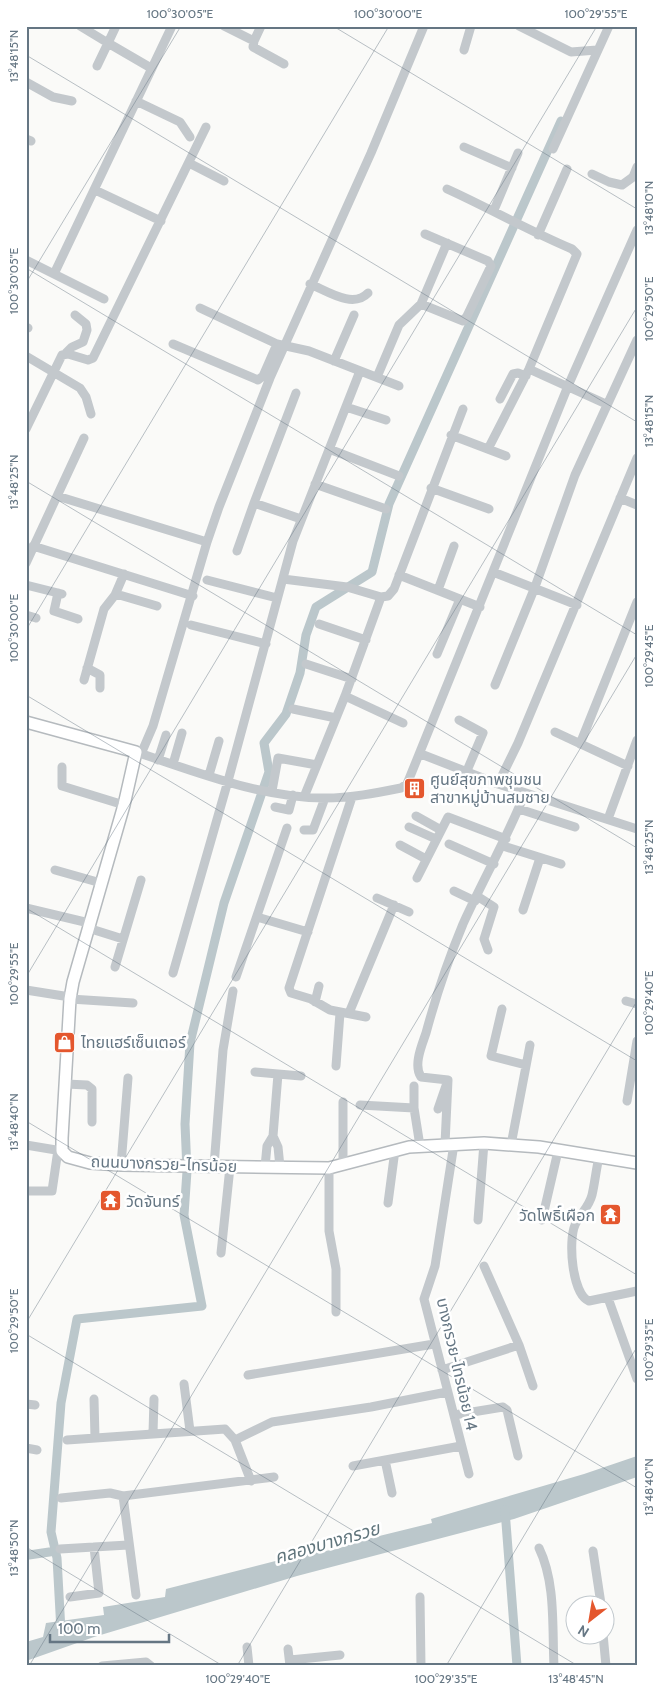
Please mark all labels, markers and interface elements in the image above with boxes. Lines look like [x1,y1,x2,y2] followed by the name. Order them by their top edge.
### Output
[147,6,214,21] text: 100°30'05"E
[354,6,423,21] text: 100°30'00"E
[565,6,628,21] text: 100°29'55"E
[6,30,21,82] text: 13°48'15"N
[641,181,656,235] text: 13°48'10"N
[6,247,21,314] text: 100°30'05"E
[641,276,656,341] text: 100°29'50"E
[641,395,656,447] text: 13°48'15"N
[6,455,21,509] text: 13°48'25"N
[6,593,21,662] text: 100°30'00"E
[641,624,656,688] text: 100°29'45"E
[430,770,550,807] place label: ศูนย์สุขภาพชุมชน สาขาหมู่บ้านสมชาย
[402,776,426,800] building icon: ศูนย์สุขภาพชุมชน สาขาหมู่บ้านสมชาย
[641,820,656,874] text: 13°48'25"N
[6,942,21,1005] text: 100°29'55"E
[641,970,656,1035] text: 100°29'40"E
[53,1030,77,1054] shop icon: ไทยแฮร์เซ็นเตอร์
[80,1033,187,1052] place label: ไทยแฮร์เซ็นเตอร์
[6,1093,21,1151] text: 13°48'40"N
[90,1152,238,1176] street label: ถนนบางกรวย-ไทรน้อย
[98,1189,122,1213] temple icon: วัดจันทร์
[126,1192,180,1211] place label: วัดจันทร์
[599,1203,623,1227] temple icon: วัดโพธิ์เผือก
[519,1205,595,1225] place label: วัดโพธิ์เผือก
[6,1288,21,1353] text: 100°29'50"E
[433,1296,481,1432] street label: บางกรวย-ไทรน้อย 14
[641,1318,656,1381] text: 100°29'35"E
[641,1458,656,1516] text: 13°48'40"N
[272,1517,383,1569] water label: คลองบางกรวย
[6,1519,21,1577] text: 13°48'50"N
[566,1594,616,1644] north arrow
[50,1612,169,1644] scale bar
[58,1620,100,1638] text: 100 m
[574,1621,592,1641] text: N
[206,1671,271,1686] text: 100°29'40"E
[415,1671,478,1686] text: 100°29'35"E
[548,1671,604,1686] text: 13°48'45"N

